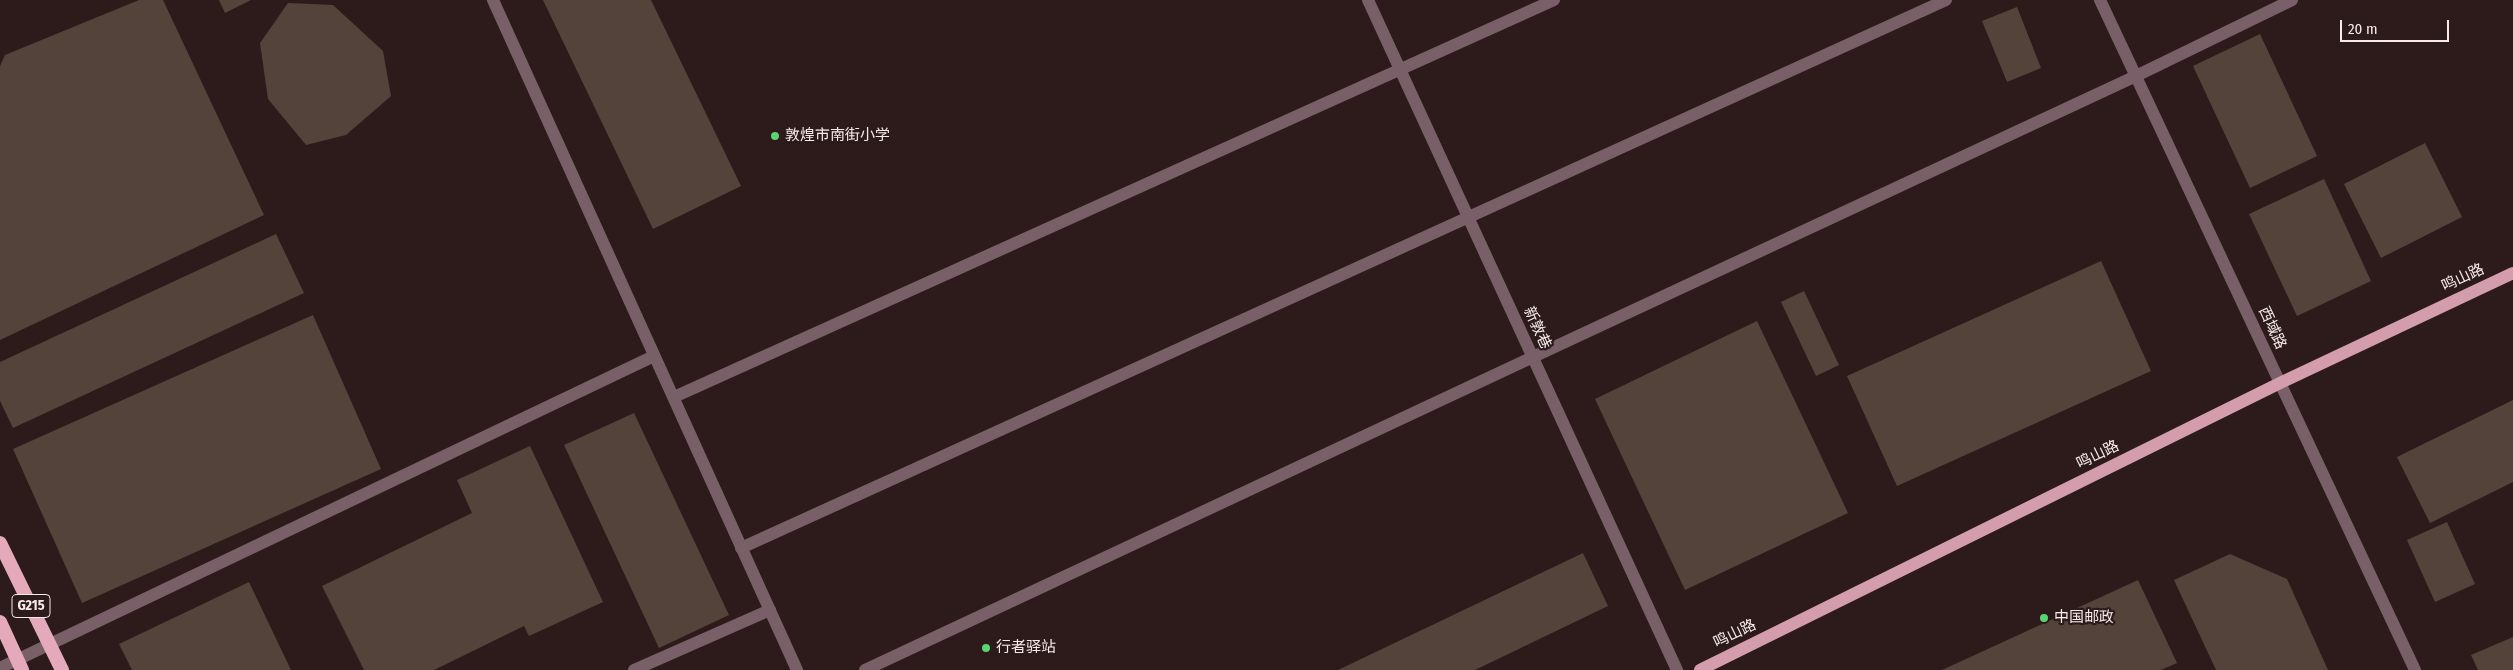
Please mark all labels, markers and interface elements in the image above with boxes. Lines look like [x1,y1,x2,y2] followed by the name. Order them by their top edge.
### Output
[2343,10,2452,42] scale bar
[2348,20,2378,38] text: 20 m
[785,127,890,145] place label: 敦煌市南街小学
[769,130,781,142] marker: 敦煌市南街小学
[2439,260,2487,296] street label: 鸣山路
[1519,304,1555,352] street label: 新敦巷
[2254,304,2290,352] street label: 西域路
[2074,437,2122,473] street label: 鸣山路
[12,594,50,618] road number: G215
[2054,609,2114,627] place label: 中国邮政
[2038,612,2050,624] marker: 中国邮政
[1711,616,1759,652] street label: 鸣山路
[996,639,1056,657] place label: 行者驿站
[980,642,992,654] marker: 行者驿站

